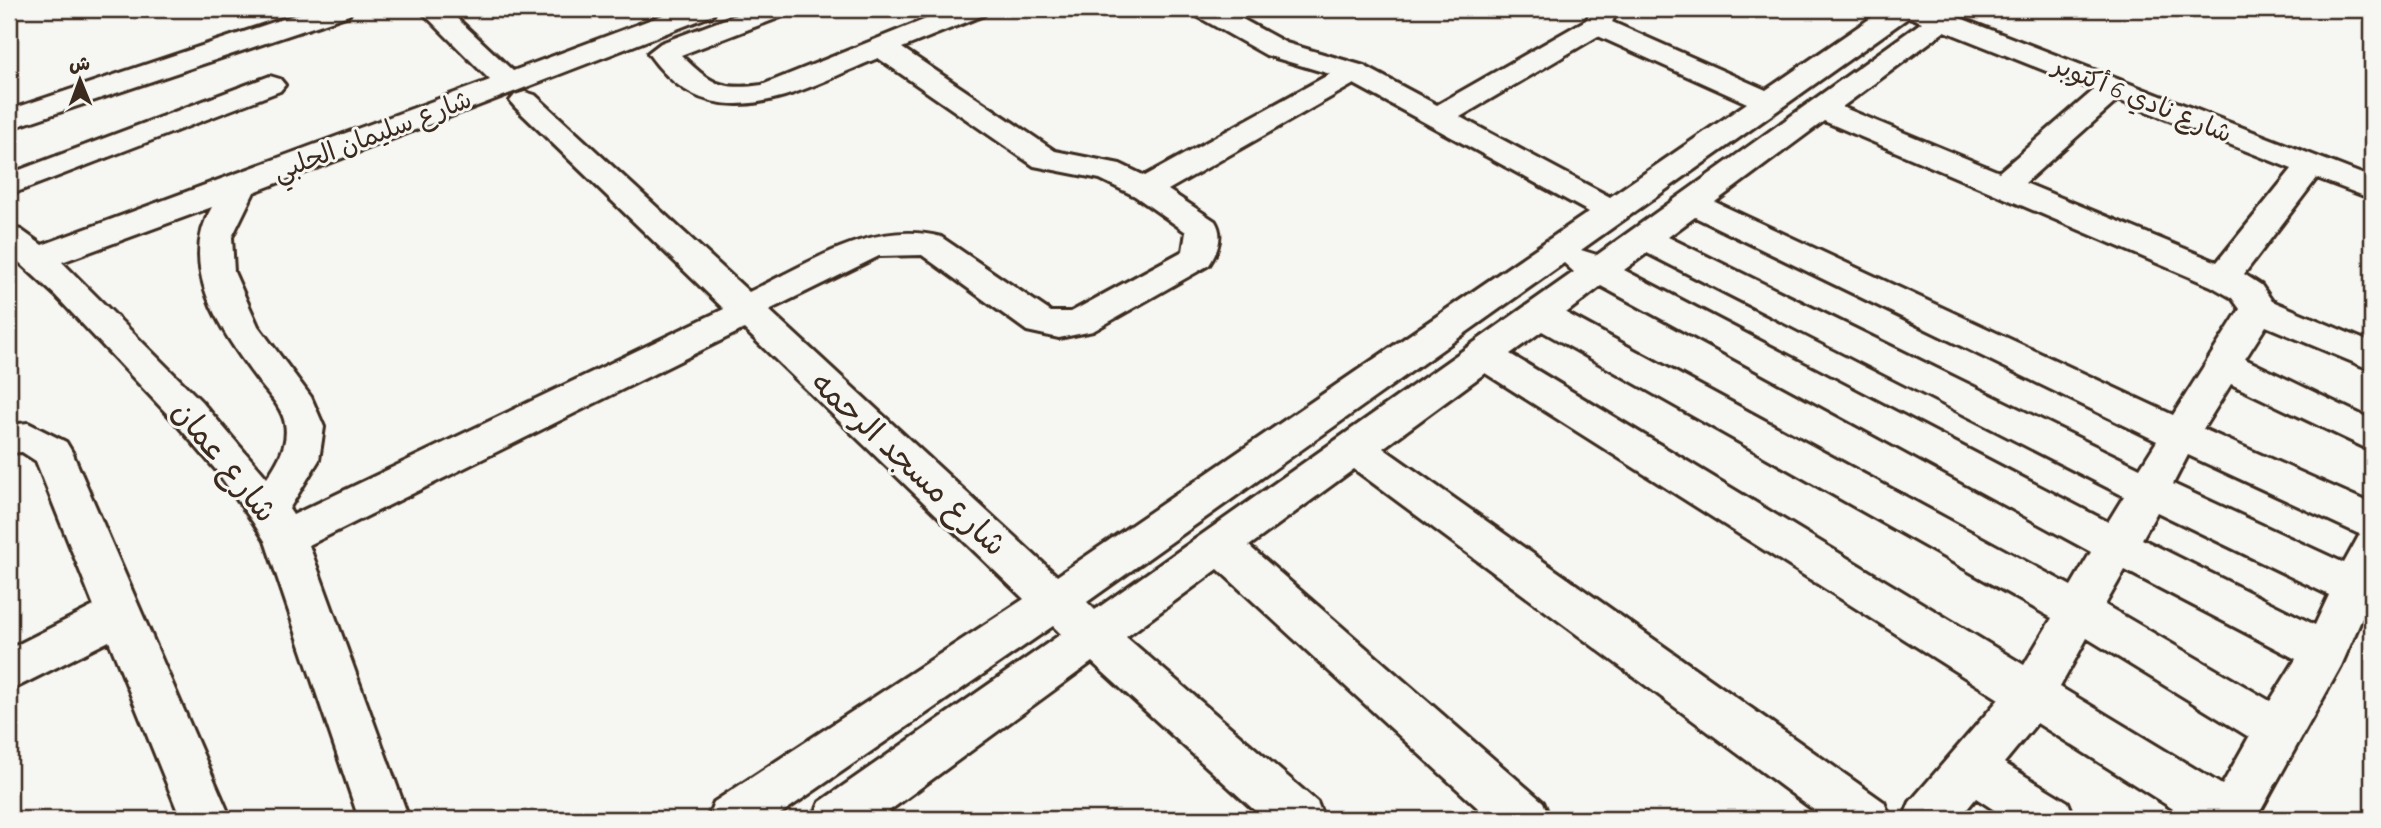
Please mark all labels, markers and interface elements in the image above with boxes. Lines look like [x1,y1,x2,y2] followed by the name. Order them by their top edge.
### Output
[46,46,116,116] north arrow
[2045,48,2237,155] street label: شارع نادي 6 أكتوبر
[69,52,91,79] text: ش
[268,82,478,194] street label: شارع سليمان الحلبي
[798,362,1015,569] street label: شارع مسجد الرحمه
[158,392,286,535] street label: شارع عمان

